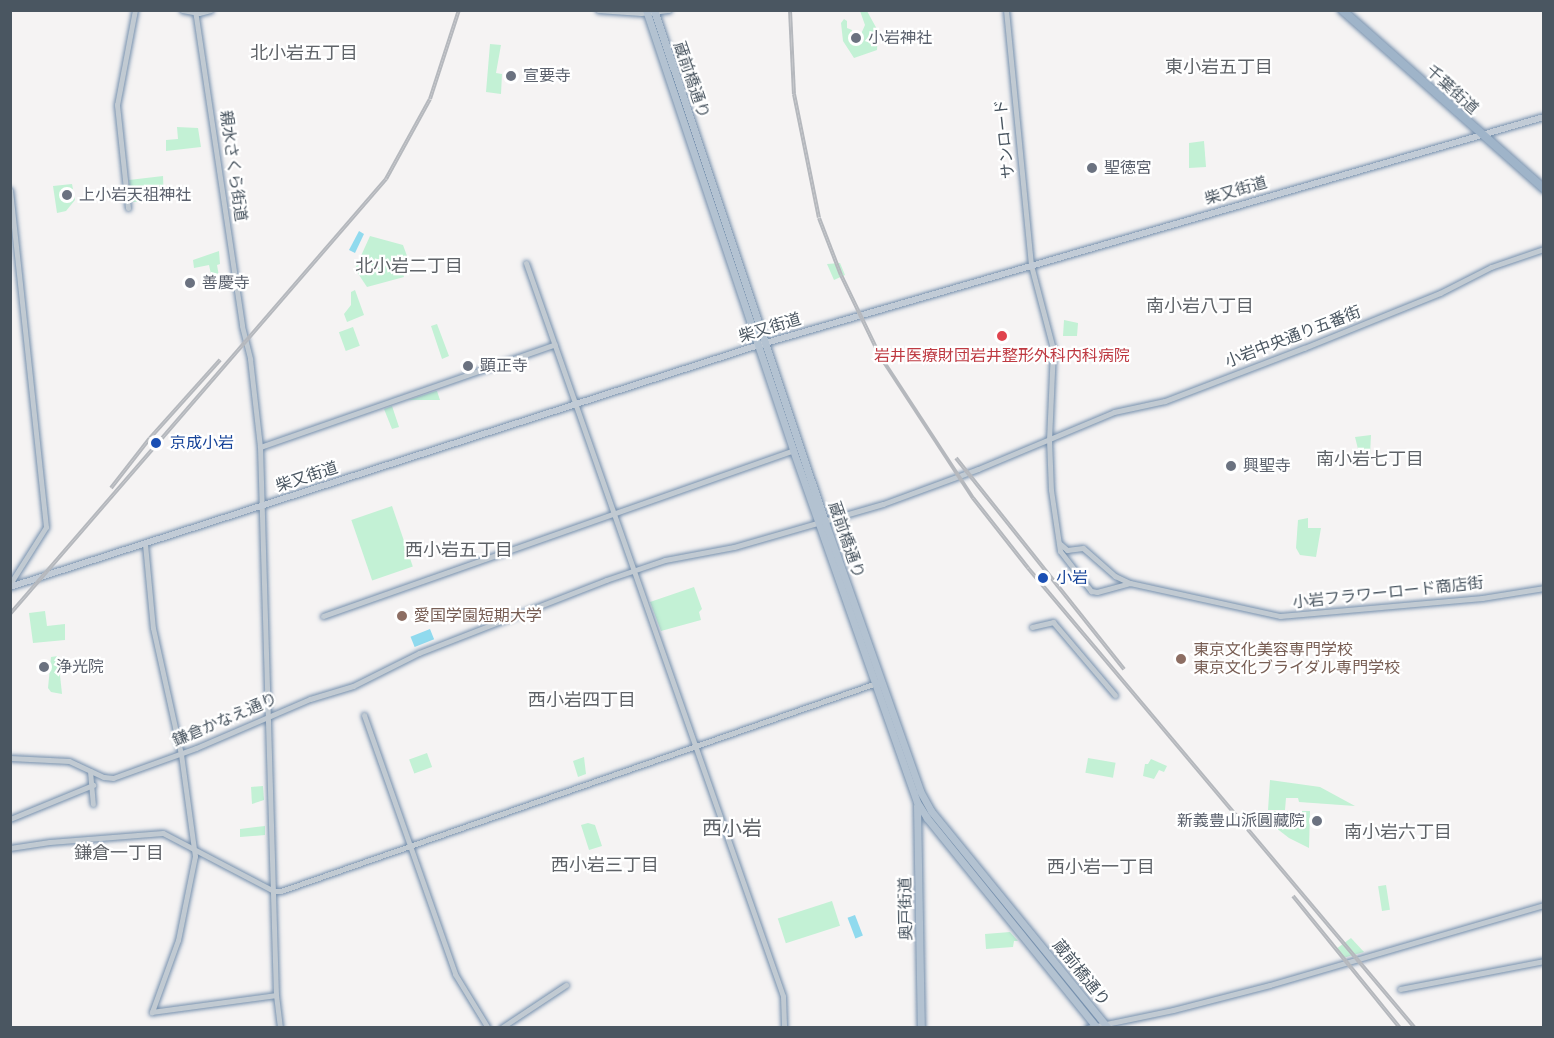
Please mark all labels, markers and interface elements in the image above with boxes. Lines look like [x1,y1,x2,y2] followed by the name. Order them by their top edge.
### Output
[868,28,932,48] place label: 小岩神社
[849,31,863,45] marker: 小岩神社
[669,39,713,121] street label: 蔵前橋通り
[250,42,358,64] district label: 北小岩五丁目
[1165,56,1273,78] district label: 東小岩五丁目
[1422,61,1482,119] street label: 千葉街道
[523,66,571,86] place label: 宣要寺
[504,69,518,83] marker: 宣要寺
[991,98,1019,180] street label: サンロード
[216,109,250,223] street label: 親水さくら街道
[1104,158,1152,178] place label: 聖徳宮
[1085,161,1099,175] marker: 聖徳宮
[1203,173,1269,209] street label: 柴又街道
[79,185,191,205] place label: 上小岩天祖神社
[60,188,74,202] marker: 上小岩天祖神社
[355,255,463,277] district label: 北小岩二丁目
[202,273,250,293] place label: 善慶寺
[183,276,197,290] marker: 善慶寺
[1146,295,1254,317] district label: 南小岩八丁目
[1222,302,1364,372] street label: 小岩中央通り五番街
[737,309,803,347] street label: 柴又街道
[993,327,1011,345] marker: 岩井医療財団岩井整形外科内科病院
[874,346,1130,366] place label: 岩井医療財団岩井整形外科内科病院
[480,356,528,376] place label: 顕正寺
[461,359,475,373] marker: 顕正寺
[170,433,234,453] place label: 京成小岩
[147,434,165,452] marker: 京成小岩
[1316,448,1424,470] district label: 南小岩七丁目
[1243,456,1291,476] place label: 興聖寺
[274,458,340,496] street label: 柴又街道
[1224,459,1238,473] marker: 興聖寺
[824,499,868,581] street label: 蔵前橋通り
[405,539,513,561] district label: 西小岩五丁目
[1056,568,1088,588] place label: 小岩
[1034,569,1052,587] marker: 小岩
[1292,573,1484,613] street label: 小岩フラワーロード商店街
[414,606,542,626] place label: 愛国学園短期大学
[395,609,409,623] marker: 愛国学園短期大学
[1193,640,1401,678] place label: 東京文化美容専門学校 東京文化ブライダル専門学校
[1174,652,1188,666] marker: 東京文化美容専門学校 東京文化ブライダル専門学校
[56,657,104,677] place label: 浄光院
[37,660,51,674] marker: 浄光院
[170,689,280,751] street label: 鎌倉かなえ通り
[528,689,636,711] district label: 西小岩四丁目
[1177,811,1305,831] place label: 新義豊山派圓藏院
[1310,814,1324,828] marker: 新義豊山派圓藏院
[702,816,762,840] district label: 西小岩
[1344,821,1452,843] district label: 南小岩六丁目
[74,842,164,864] district label: 鎌倉一丁目
[551,854,659,876] district label: 西小岩三丁目
[1047,856,1155,878] district label: 西小岩一丁目
[896,877,916,941] street label: 奥戸街道
[1048,936,1114,1010] street label: 蔵前橋通り

